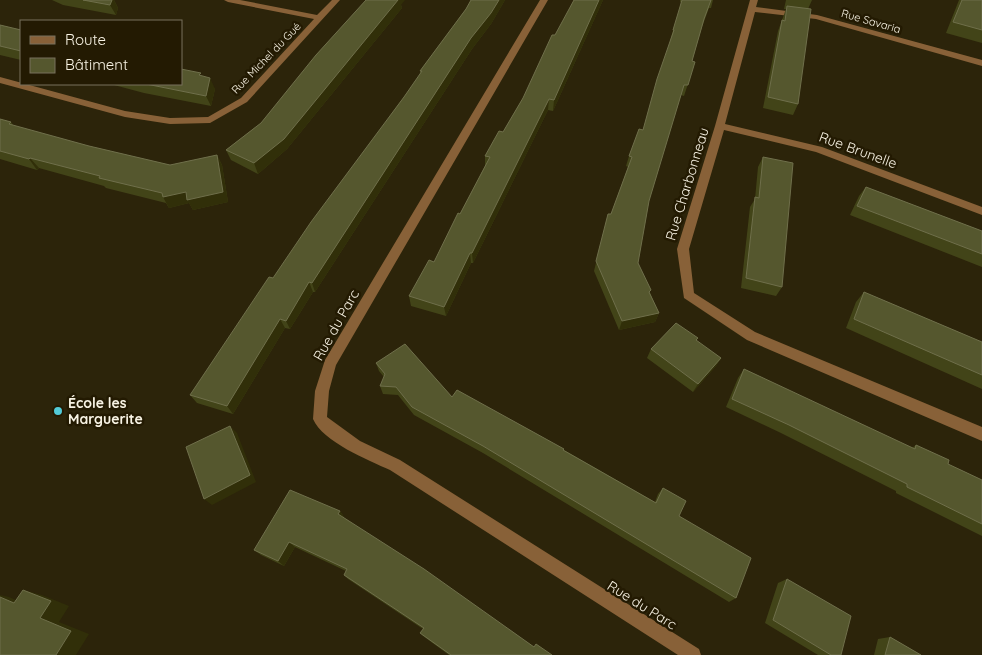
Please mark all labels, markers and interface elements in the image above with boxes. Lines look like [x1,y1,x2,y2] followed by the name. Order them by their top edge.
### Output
[840,6,902,36] street label: Rue Savaria
[228,19,304,97] street label: Rue Michel du Gué
[20,20,182,85] legend
[65,30,106,49] text: Route
[65,55,128,74] text: Bâtiment
[661,125,713,243] street label: Rue Charbonneau
[817,128,900,172] street label: Rue Brunelle
[309,286,363,364] street label: Rue du Parc
[68,394,143,428] place label: École les Marguerite
[52,405,64,417] marker: École les Marguerite
[604,577,680,633] street label: Rue du Parc

